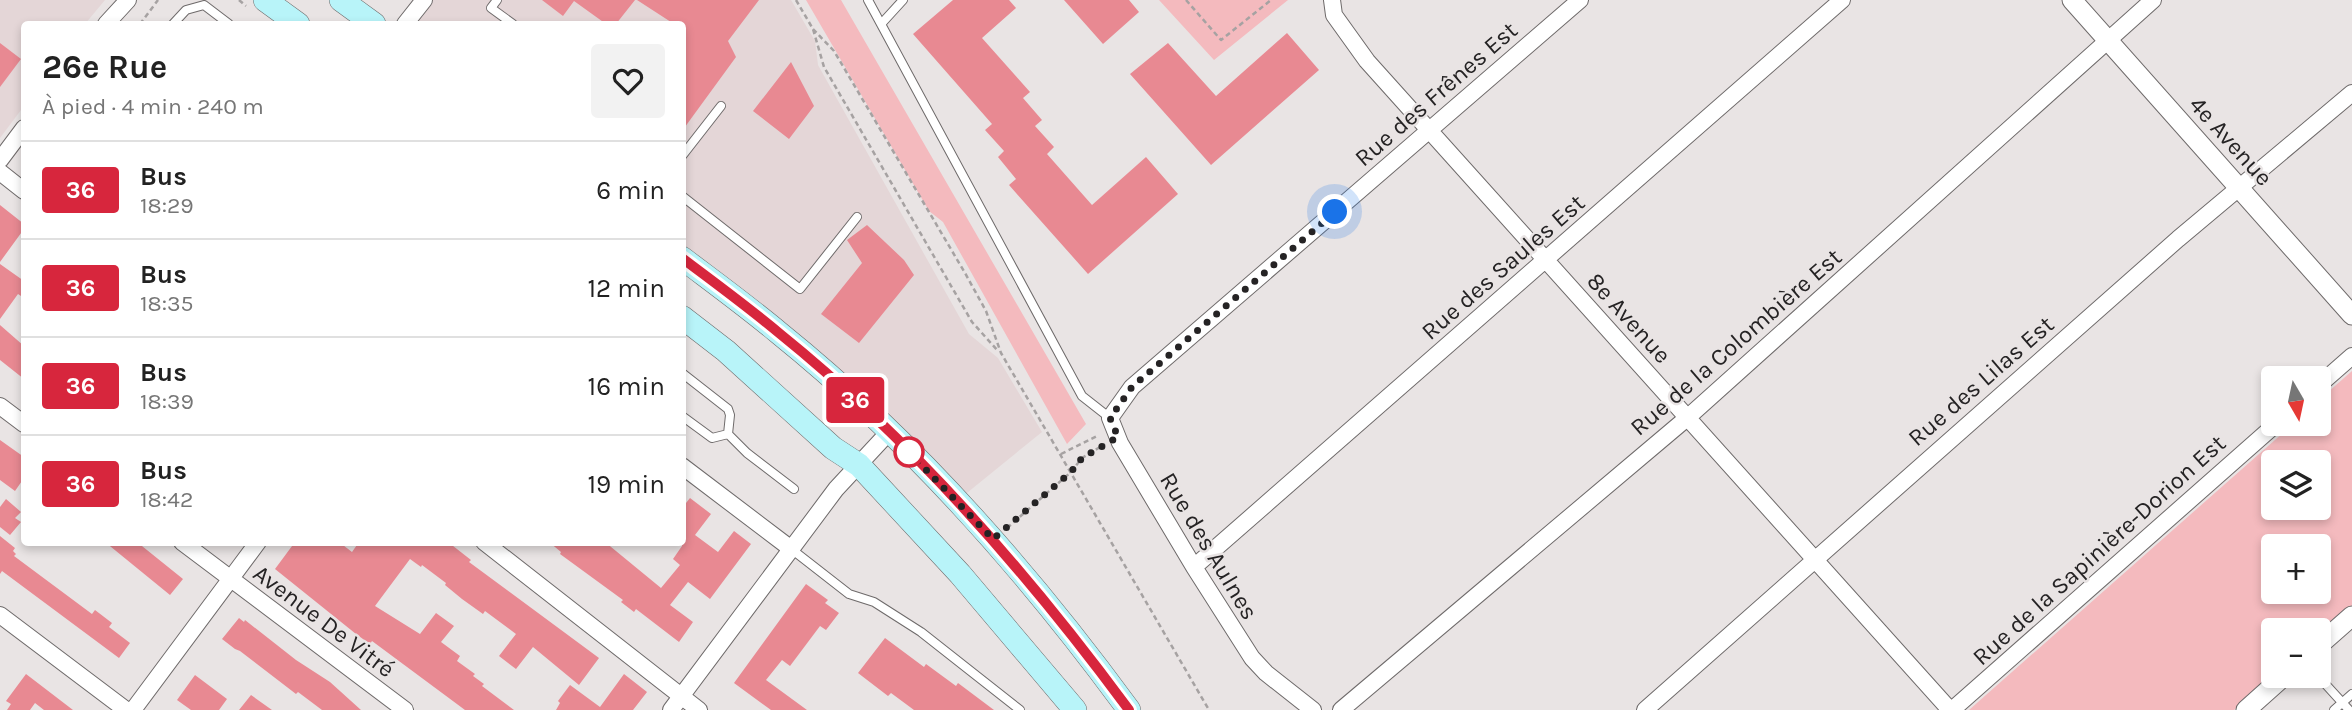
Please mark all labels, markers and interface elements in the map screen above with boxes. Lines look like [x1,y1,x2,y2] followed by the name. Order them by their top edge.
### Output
[1349,16,1523,172] street label: Rue des Frênes Est
[591,44,665,118] button: heart
[42,48,167,86] text: 26e Rue
[2184,91,2278,191] street label: 4e Avenue
[42,93,264,120] text: À pied · 4 min · 240 m
[140,161,187,192] text: Bus
[596,175,665,206] text: 6 min
[66,176,95,204] text: 36
[1416,189,1590,345] street label: Rue des Saules Est
[140,192,194,219] text: 18:29
[1317,194,1352,229] your location
[1625,243,1847,441] street label: Rue de la Colombière Est
[140,259,187,290] text: Bus
[1581,267,1677,369] street label: 8e Avenue
[587,273,665,304] text: 12 min
[66,274,95,302] text: 36
[140,290,194,317] text: 18:35
[1902,310,2060,452] street label: Rue des Lilas Est
[140,357,187,388] text: Bus
[2261,366,2331,436] north arrow
[2261,366,2331,688] map controls
[588,371,665,402] text: 16 min
[66,372,95,400] text: 36
[824,377,886,423] line badge: 36
[840,386,870,414] text: 36
[140,388,194,415] text: 18:39
[1967,429,2231,671] street label: Rue de la Sapinière-Dorion Est
[894,437,924,467] unlabelled marker
[2261,450,2331,520] button: layers
[140,455,187,486] text: Bus
[1154,467,1264,625] street label: Rue des Aulnes
[587,469,665,500] text: 19 min
[66,470,95,498] text: 36
[140,486,193,513] text: 18:42
[2261,534,2331,604] button: +
[248,559,400,683] street label: Avenue De Vitré
[2261,618,2331,688] button: −

